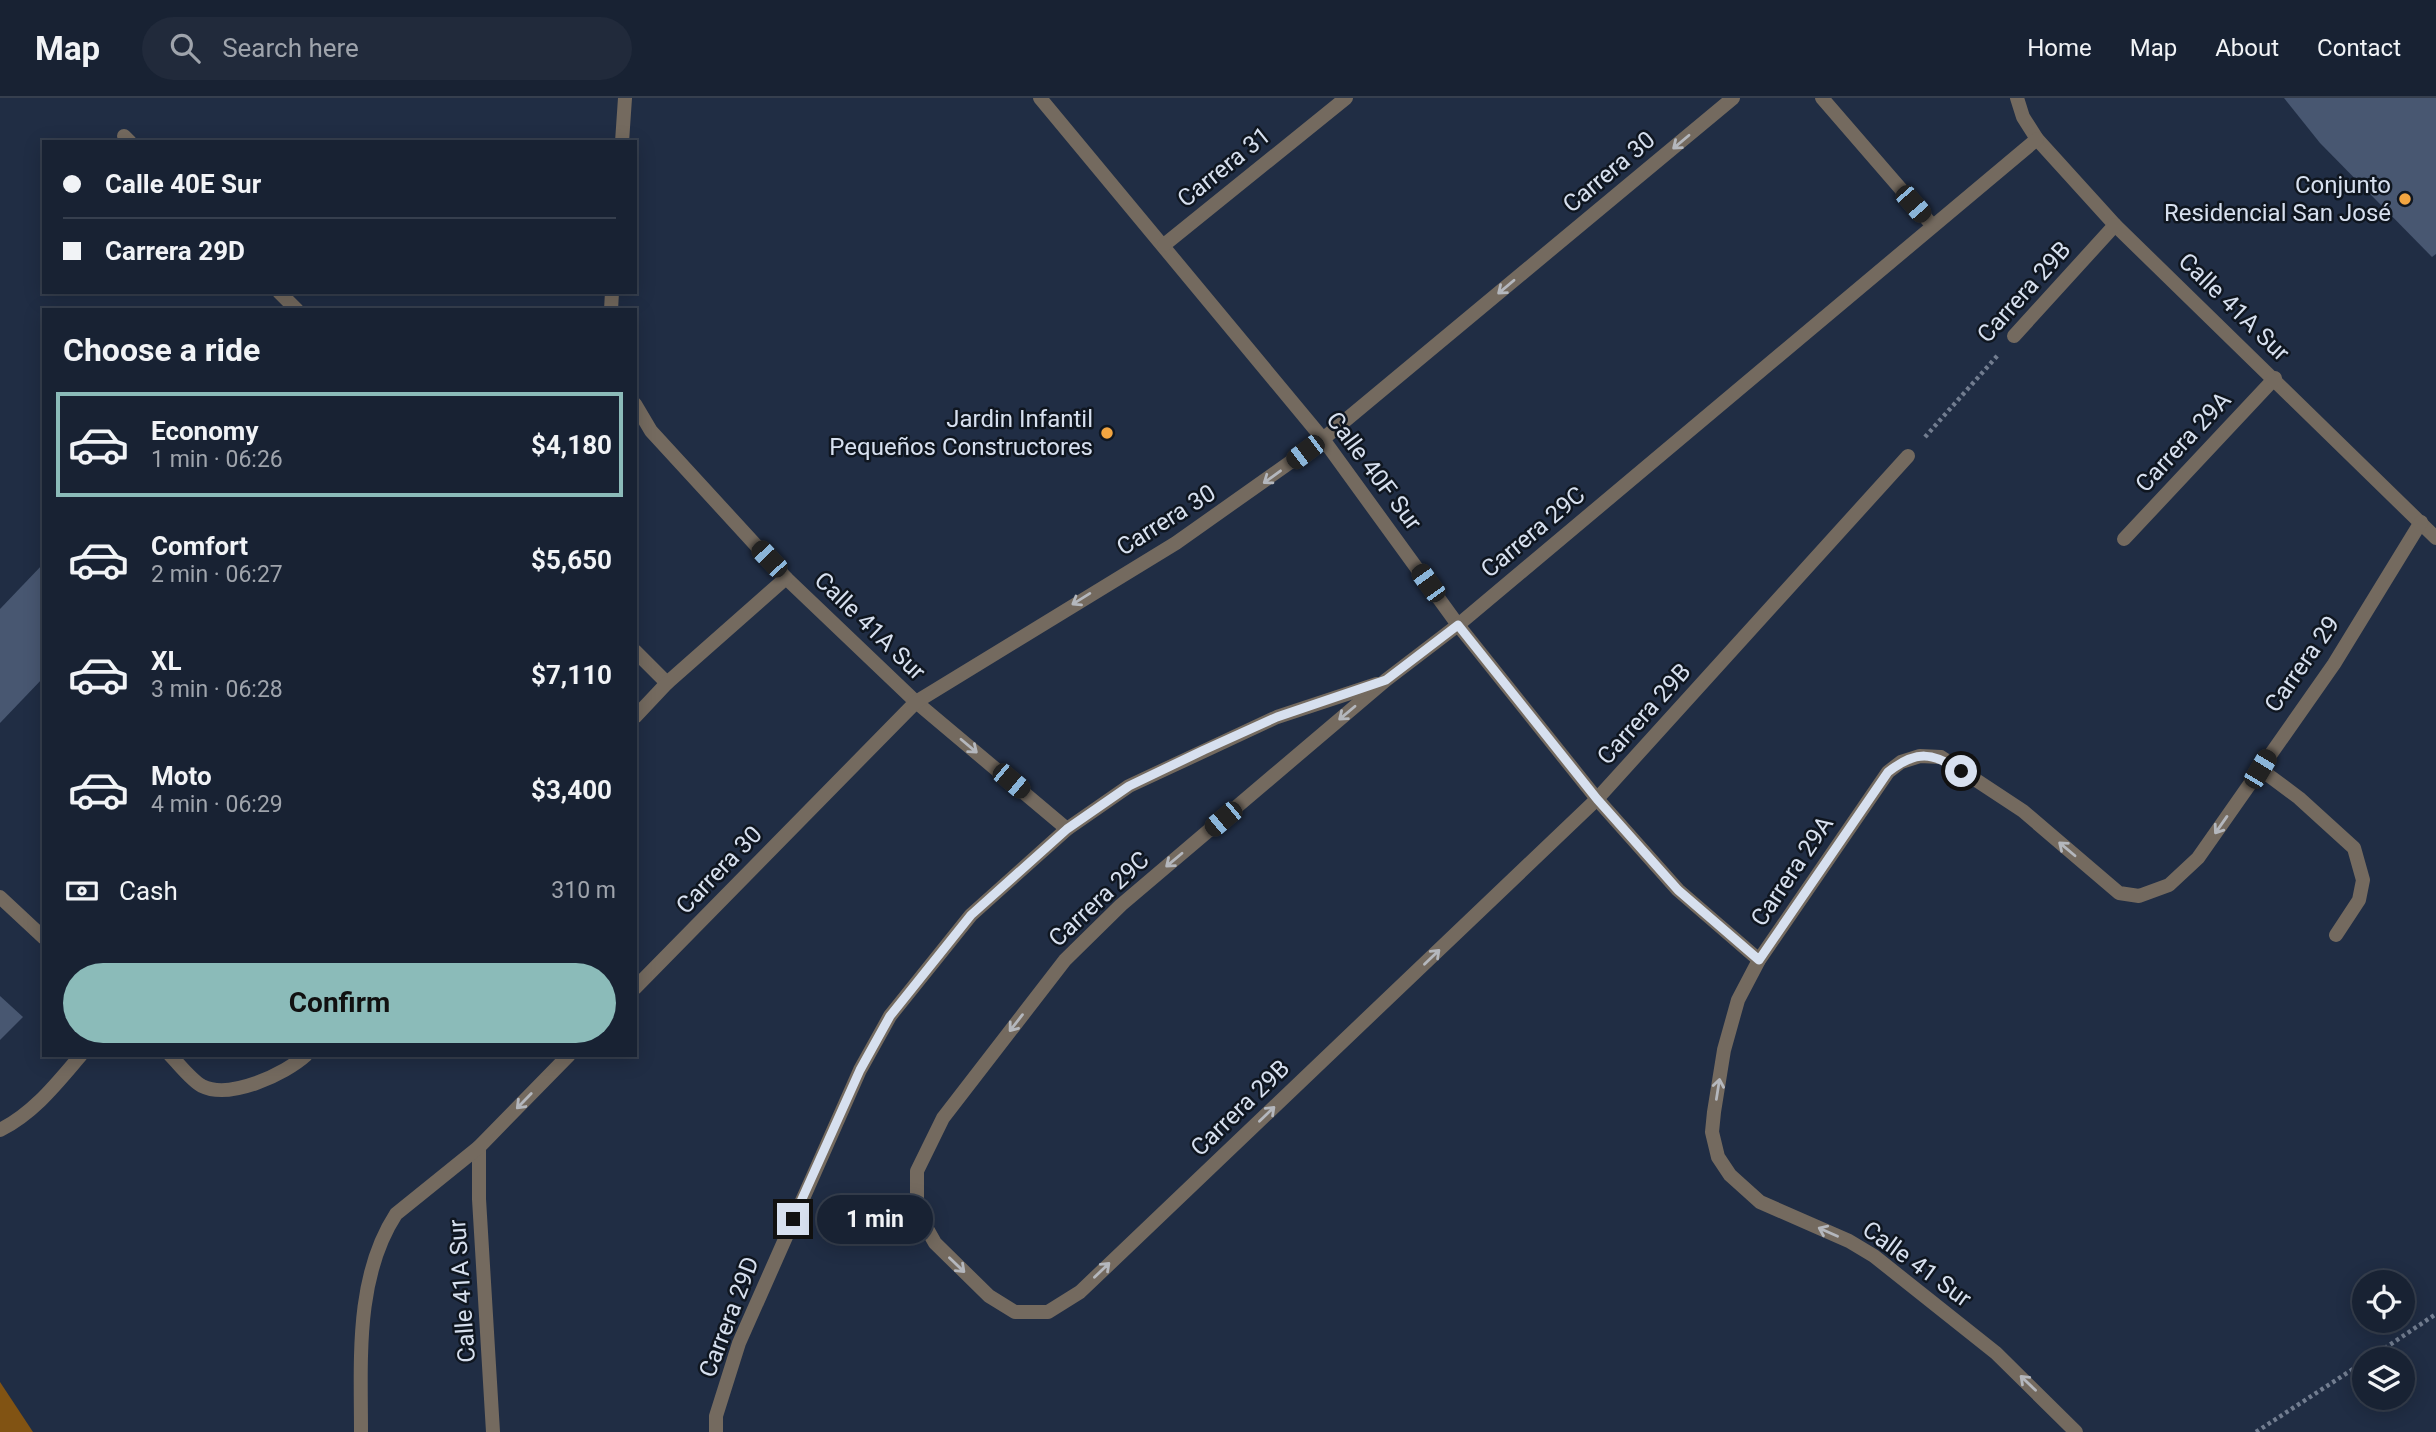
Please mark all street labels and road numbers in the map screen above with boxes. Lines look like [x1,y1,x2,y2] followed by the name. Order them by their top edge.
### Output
[1172,121,1276,213] street label: Carrera 31
[1557,126,1661,218] street label: Carrera 30
[1971,236,2077,348] street label: Carrera 29B
[2173,247,2295,367] street label: Calle 41A Sur
[2130,386,2237,498] street label: Carrera 29A
[1320,406,1428,536] street label: Calle 40F Sur
[1111,479,1221,561] street label: Carrera 30
[1475,481,1591,583] street label: Carrera 29C
[809,566,931,686] street label: Calle 41A Sur
[2259,610,2345,718] street label: Carrera 29
[1591,658,1697,770] street label: Carrera 29B
[1745,810,1839,931] street label: Carrera 29A
[670,820,768,920] street label: Carrera 30
[1043,846,1155,952] street label: Carrera 29C
[1185,1054,1295,1162] street label: Carrera 29B
[1857,1215,1977,1313] street label: Calle 41 Sur
[443,1219,481,1363] street label: Calle 41A Sur
[693,1253,765,1381] street label: Carrera 29D

